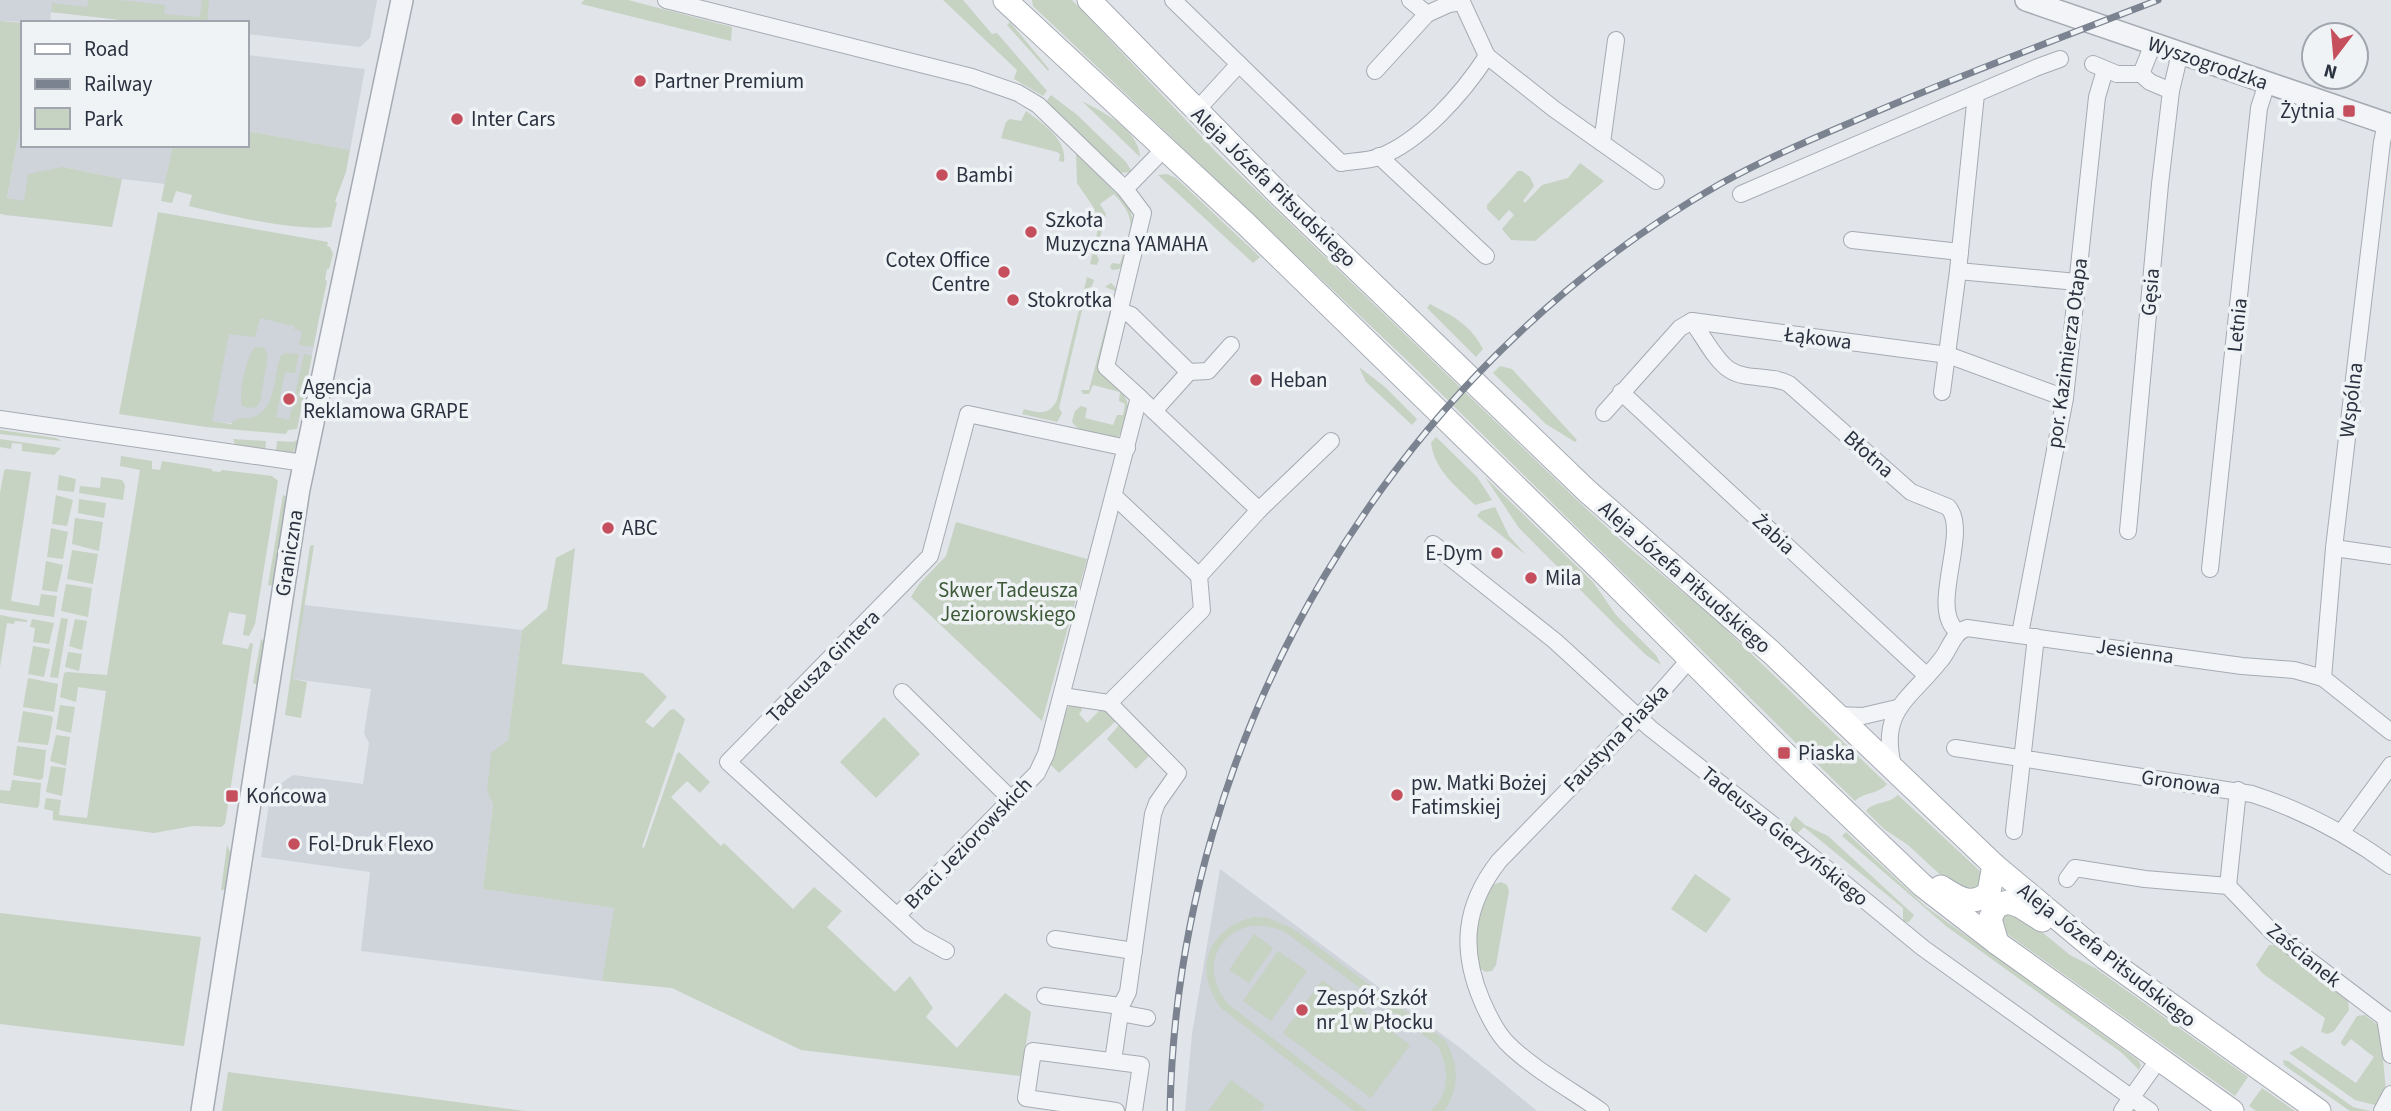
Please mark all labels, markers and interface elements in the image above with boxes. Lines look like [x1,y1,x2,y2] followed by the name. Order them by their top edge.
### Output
[21,21,248,147] legend
[2300,21,2370,91] north arrow
[2144,28,2272,98] street label: Wyszogrodzka
[84,34,129,64] text: Road
[2321,56,2341,86] text: N
[654,66,804,96] place label: Partner Premium
[84,69,152,99] text: Railway
[632,73,648,89] marker: Partner Premium
[2280,96,2335,126] place label: Żytnia
[1185,100,1363,274] street label: Aleja Józefa Piłsudskiego
[2341,103,2357,119] marker: Żytnia
[84,104,124,134] text: Park
[471,104,556,134] place label: Inter Cars
[449,111,465,127] marker: Inter Cars
[956,160,1013,190] place label: Bambi
[934,167,950,183] marker: Bambi
[1045,205,1209,259] place label: Szkoła Muzyczna YAMAHA
[1023,224,1039,240] marker: Szkoła Muzyczna YAMAHA
[886,245,990,299] place label: Cotex Office Centre
[2039,256,2095,450] street label: por. Kazimierza Otapa
[996,264,1012,280] marker: Cotex Office Centre
[2133,267,2167,317] street label: Gęsia
[1027,285,1112,315] place label: Stokrotka
[1005,292,1021,308] marker: Stokrotka
[2219,296,2255,354] street label: Letnia
[1781,319,1854,357] street label: Łąkowa
[2331,361,2371,439] street label: Wspólna
[1270,365,1328,395] place label: Heban
[303,372,469,426] place label: Agencja Reklamowa GRAPE
[1248,372,1264,388] marker: Heban
[281,391,297,407] marker: Agencja Reklamowa GRAPE
[1837,423,1901,485] street label: Błotna
[1592,494,1778,660] street label: Aleja Józefa Piłsudskiego
[1746,506,1802,562] street label: Żabia
[267,507,311,599] street label: Graniczna
[622,513,658,543] place label: ABC
[600,520,616,536] marker: ABC
[1425,538,1483,568] place label: E-Dym
[1489,545,1505,561] marker: E-Dym
[1545,563,1581,593] place label: Mila
[1523,570,1539,586] marker: Mila
[938,575,1078,629] park label: Skwer Tadeusza Jeziorowskiego
[759,602,887,730] street label: Tadeusza Gintera
[2094,631,2176,671] street label: Jesienna
[1556,677,1676,799] street label: Faustyna Piaska
[1798,738,1855,768] place label: Piaska
[1776,745,1792,761] marker: Piaska
[1695,759,1875,913] street label: Tadeusza Gierzyńskiego
[2139,762,2223,802] street label: Gronowa
[1411,768,1547,822] place label: pw. Matki Bożej Fatimskiej
[897,770,1039,916] street label: Braci Jeziorowskich
[246,781,327,811] place label: Końcowa
[1389,787,1405,803] marker: pw. Matki Bożej Fatimskiej
[224,788,240,804] marker: Końcowa
[308,829,434,859] place label: Fol-Druk Flexo
[286,836,302,852] marker: Fol-Druk Flexo
[2011,876,2203,1034] street label: Aleja Józefa Piłsudskiego
[2260,916,2348,995] street label: Zaścianek
[1316,983,1434,1037] place label: Zespół Szkół nr 1 w Płocku
[1294,1002,1310,1018] marker: Zespół Szkół nr 1 w Płocku

